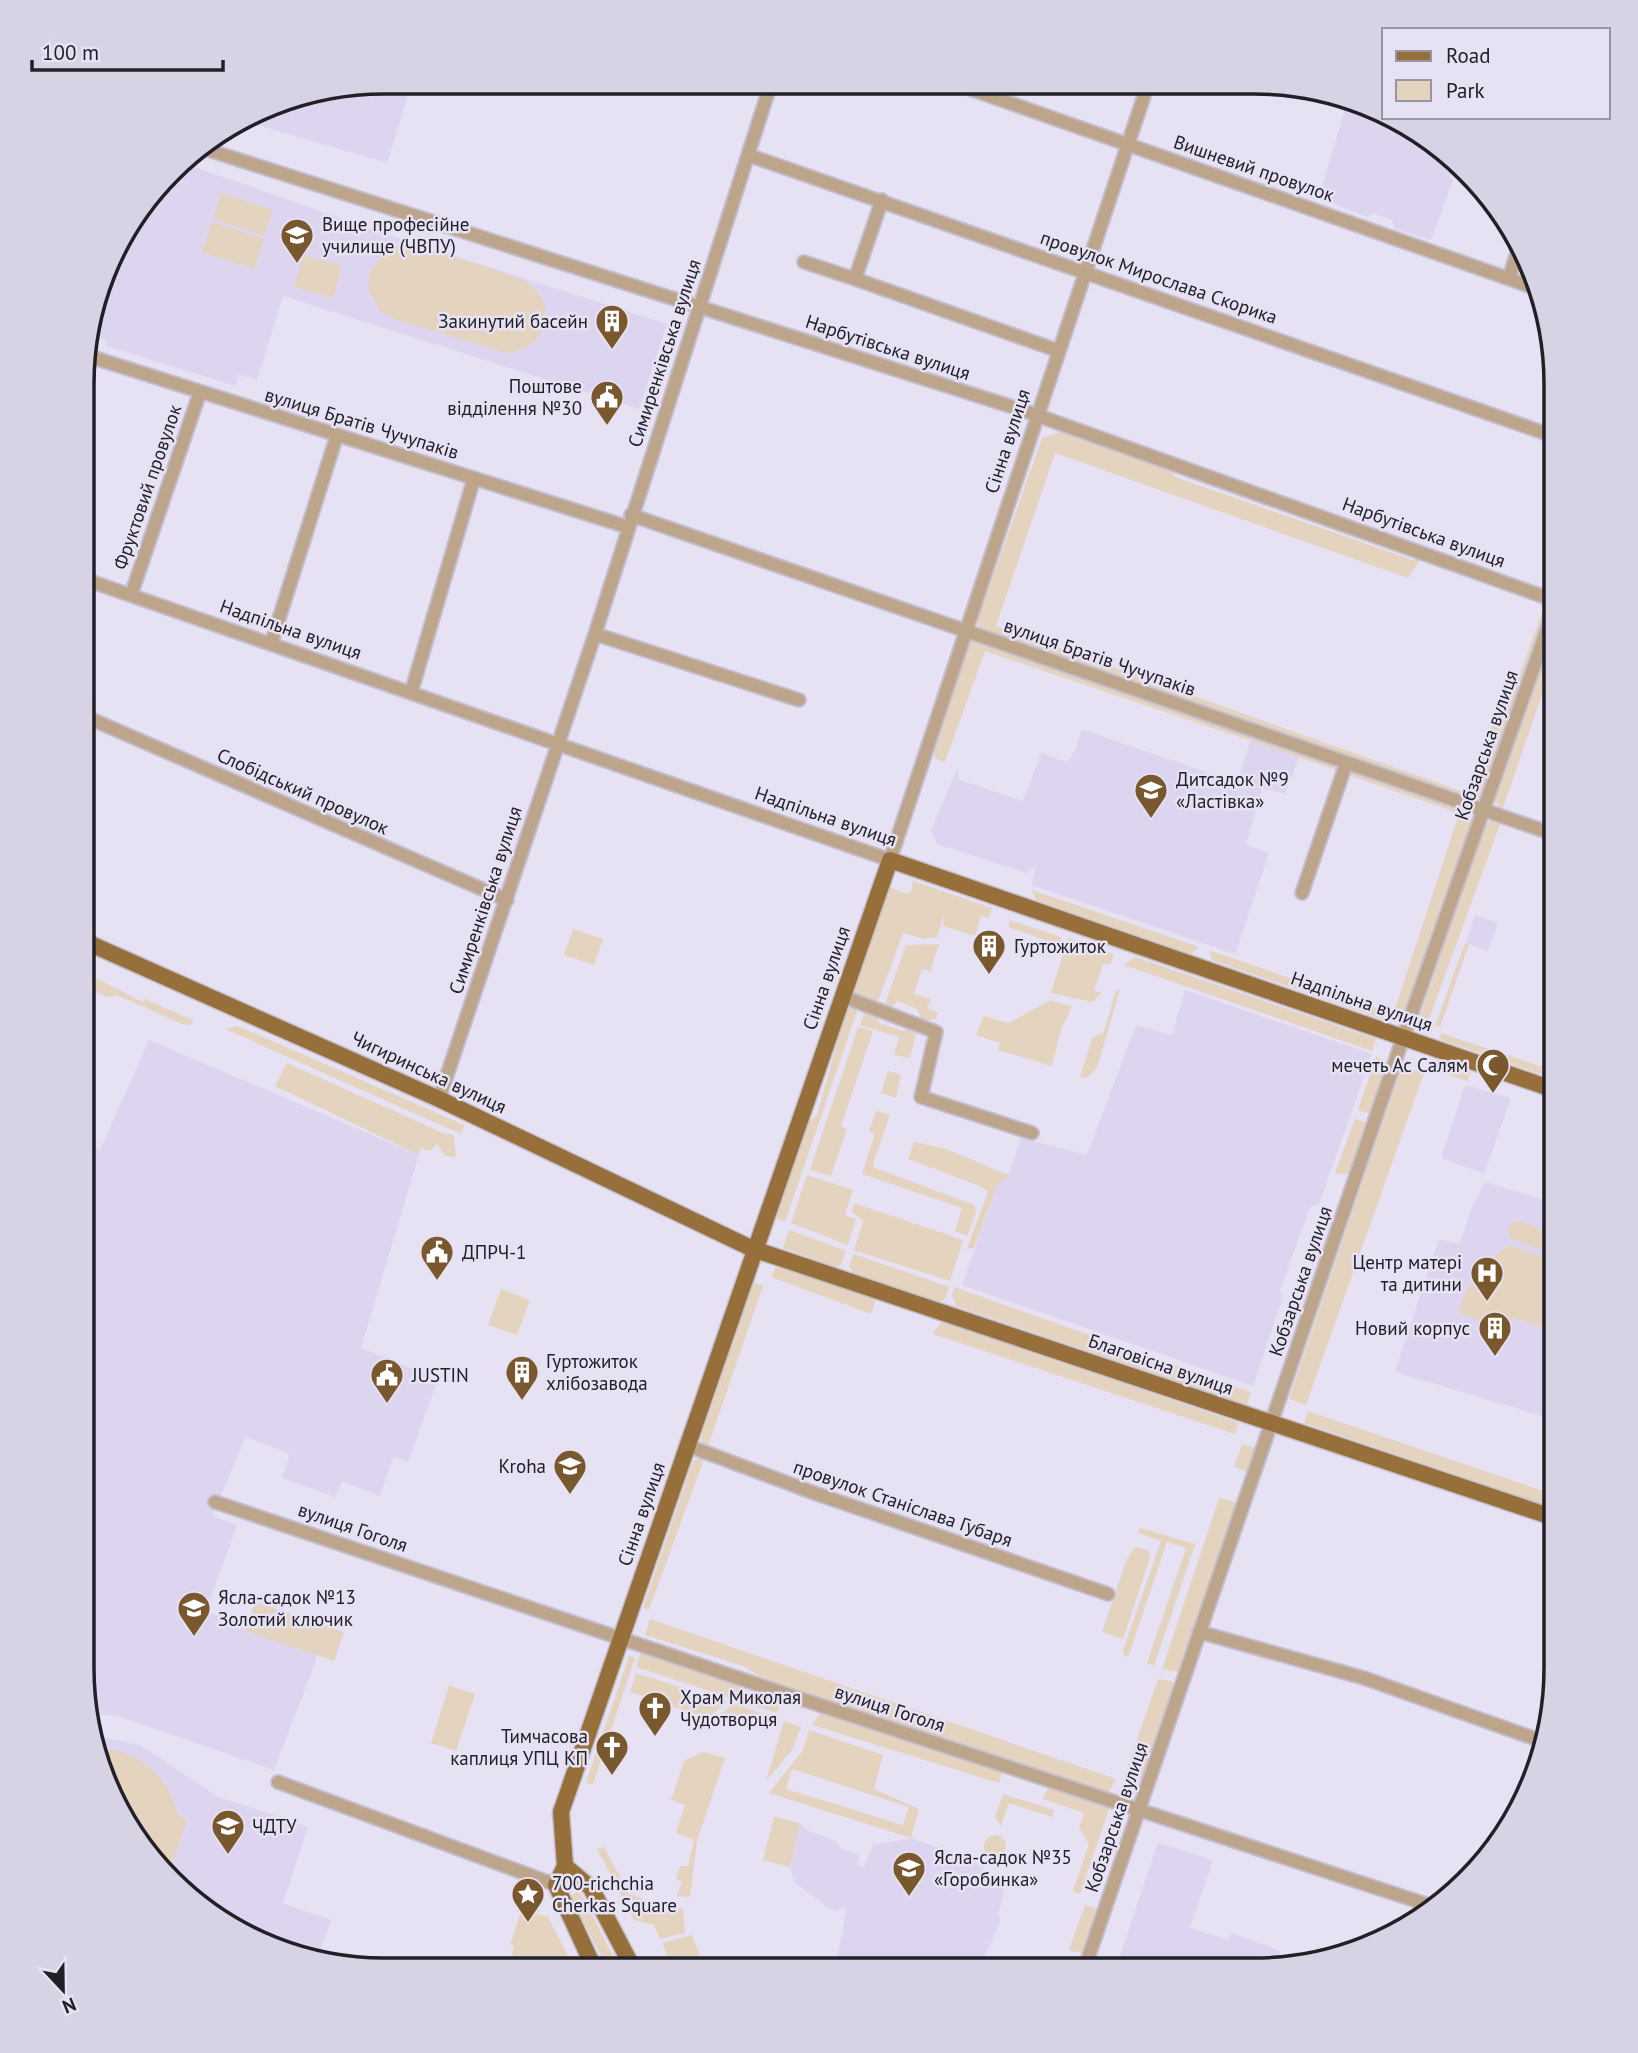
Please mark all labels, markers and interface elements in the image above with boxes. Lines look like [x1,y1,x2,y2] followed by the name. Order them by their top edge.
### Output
[32,28,222,72] scale bar
[1382,28,1610,119] legend
[42,39,99,66] text: 100 m
[1446,42,1490,69] text: Road
[1446,77,1485,104] text: Park
[1171,129,1337,207] street label: Вишневий провулок
[322,212,469,258] place label: Вище професійне училище (ЧВПУ)
[278,216,316,265] school or university icon: Вище професійне училище (ЧВПУ)
[1037,225,1281,329] street label: провулок Мирослава Скорика
[622,256,706,450] street label: Симиренківська вулиця
[593,302,631,351] building icon: Закинутий басейн
[438,309,588,333] place label: Закинутий басейн
[803,309,973,385] street label: Нарбутівська вулиця
[447,374,582,420] place label: Поштове відділення №30
[588,378,626,427] public building icon: Поштове відділення №30
[262,382,462,464] street label: вулиця Братів Чучупаків
[979,386,1035,496] street label: Сінна вулиця
[107,401,187,573] street label: Фруктовий провулок
[1339,491,1509,573] street label: Нарбутівська вулиця
[217,594,365,664] street label: Надпільна вулиця
[1001,613,1199,701] street label: вулиця Братів Чучупаків
[1449,667,1523,823] street label: Кобзарська вулиця
[213,742,393,840] street label: Слобідський провулок
[1176,767,1289,813] place label: Дитсадок №9 «Ластівка»
[1132,771,1170,820] school or university icon: Дитсадок №9 «Ластівка»
[752,781,900,851] street label: Надпільна вулиця
[443,803,527,997] street label: Симиренківська вулиця
[797,923,855,1033] street label: Сінна вулиця
[970,927,1008,976] building icon: Гуртожиток
[1014,934,1106,958] place label: Гуртожиток
[1288,966,1436,1036] street label: Надпільна вулиця
[348,1026,510,1118] street label: Чигиринська вулиця
[1474,1046,1512,1095] mosque icon: мечеть Ас Салям
[1331,1053,1468,1077] place label: мечеть Ас Салям
[1263,1203,1337,1359] street label: Кобзарська вулиця
[418,1233,456,1282] public building icon: ДПРЧ-1
[462,1240,526,1264] place label: ДПРЧ-1
[1353,1250,1462,1296] place label: Центр матері та дитини
[1468,1254,1506,1303] hospital icon: Центр матері та дитини
[1476,1309,1514,1358] building icon: Новий корпус
[1355,1316,1470,1340] place label: Новий корпус
[1085,1328,1237,1400] street label: Благовісна вулиця
[546,1349,648,1395] place label: Гуртожиток хлібозавода
[503,1353,541,1402] building icon: Гуртожиток хлібозавода
[368,1356,406,1405] public building icon: JUSTIN
[411,1363,469,1387] place label: JUSTIN
[551,1447,589,1496] school or university icon: Kroha
[498,1454,546,1478] place label: Kroha
[790,1454,1016,1552] street label: провулок Станіслава Губаря
[612,1459,670,1569] street label: Сінна вулиця
[295,1497,411,1557] street label: вулиця Гоголя
[218,1585,356,1631] place label: Ясла-садок №13 Золотий ключик
[175,1589,213,1638] school or university icon: Ясла-садок №13 Золотий ключик
[832,1679,948,1737] street label: вулиця Гоголя
[680,1685,801,1731] place label: Храм Миколая Чудотворця
[636,1689,674,1738] church icon: Храм Миколая Чудотворця
[450,1724,588,1770] place label: Тимчасова каплиця УПЦ КП
[593,1728,631,1777] church icon: Тимчасова каплиця УПЦ КП
[1079,1739,1153,1895] street label: Кобзарська вулиця
[209,1807,247,1856] school or university icon: ЧДТУ
[252,1814,297,1838] place label: ЧДТУ
[934,1845,1072,1891] place label: Ясла-садок №35 «Горобинка»
[890,1849,928,1898] school or university icon: Ясла-садок №35 «Горобинка»
[552,1871,677,1917] place label: 700-richchia Cherkas Square
[509,1875,547,1924] place icon: 700-richchia Cherkas Square
[28,1955,98,2025] north arrow
[59,1992,80,2019] text: N

